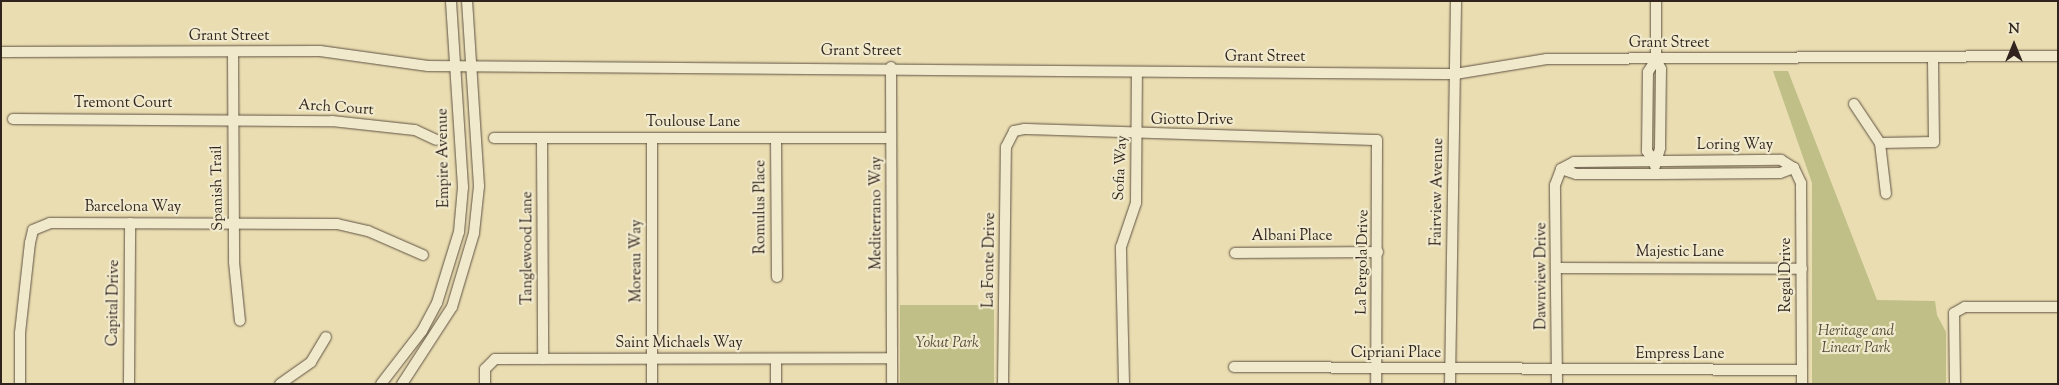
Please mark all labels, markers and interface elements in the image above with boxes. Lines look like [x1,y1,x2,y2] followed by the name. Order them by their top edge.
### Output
[1989,20,2039,70] north arrow
[2008,20,2020,40] text: N
[189,28,269,46] street label: Grant Street
[1629,35,1709,53] street label: Grant Street
[821,43,901,61] street label: Grant Street
[1225,49,1305,67] street label: Grant Street
[74,95,172,113] street label: Tremont Court
[298,96,374,120] street label: Arch Court
[434,108,454,208] street label: Empire Avenue
[1151,112,1233,130] street label: Giotto Drive
[646,114,740,132] street label: Toulouse Lane
[1110,135,1132,201] street label: Sofia Way
[1697,137,1773,155] street label: Loring Way
[1428,138,1448,246] street label: Fairview Avenue
[208,145,228,231] street label: Spanish Trail
[868,156,886,270] street label: Mediterrano Way
[752,160,770,254] street label: Romulus Place
[519,191,537,305] street label: Tanglewood Lane
[85,199,181,217] street label: Barcelona Way
[1353,209,1373,315] street label: La Pergola Drive
[980,212,1000,308] street label: La Fonte Drive
[628,220,646,302] street label: Moreau Way
[1533,222,1551,330] street label: Dawnview Drive
[1251,228,1333,246] street label: Albani Place
[1778,237,1796,313] street label: Regal Drive
[1636,244,1724,262] street label: Majestic Lane
[104,260,124,346] street label: Capital Drive
[1818,322,1894,357] park label: Heritage and Linear Park
[615,335,743,353] street label: Saint Michaels Way
[915,335,979,353] park label: Yokut Park
[1351,345,1441,363] street label: Cipriani Place
[1636,346,1724,364] street label: Empress Lane

